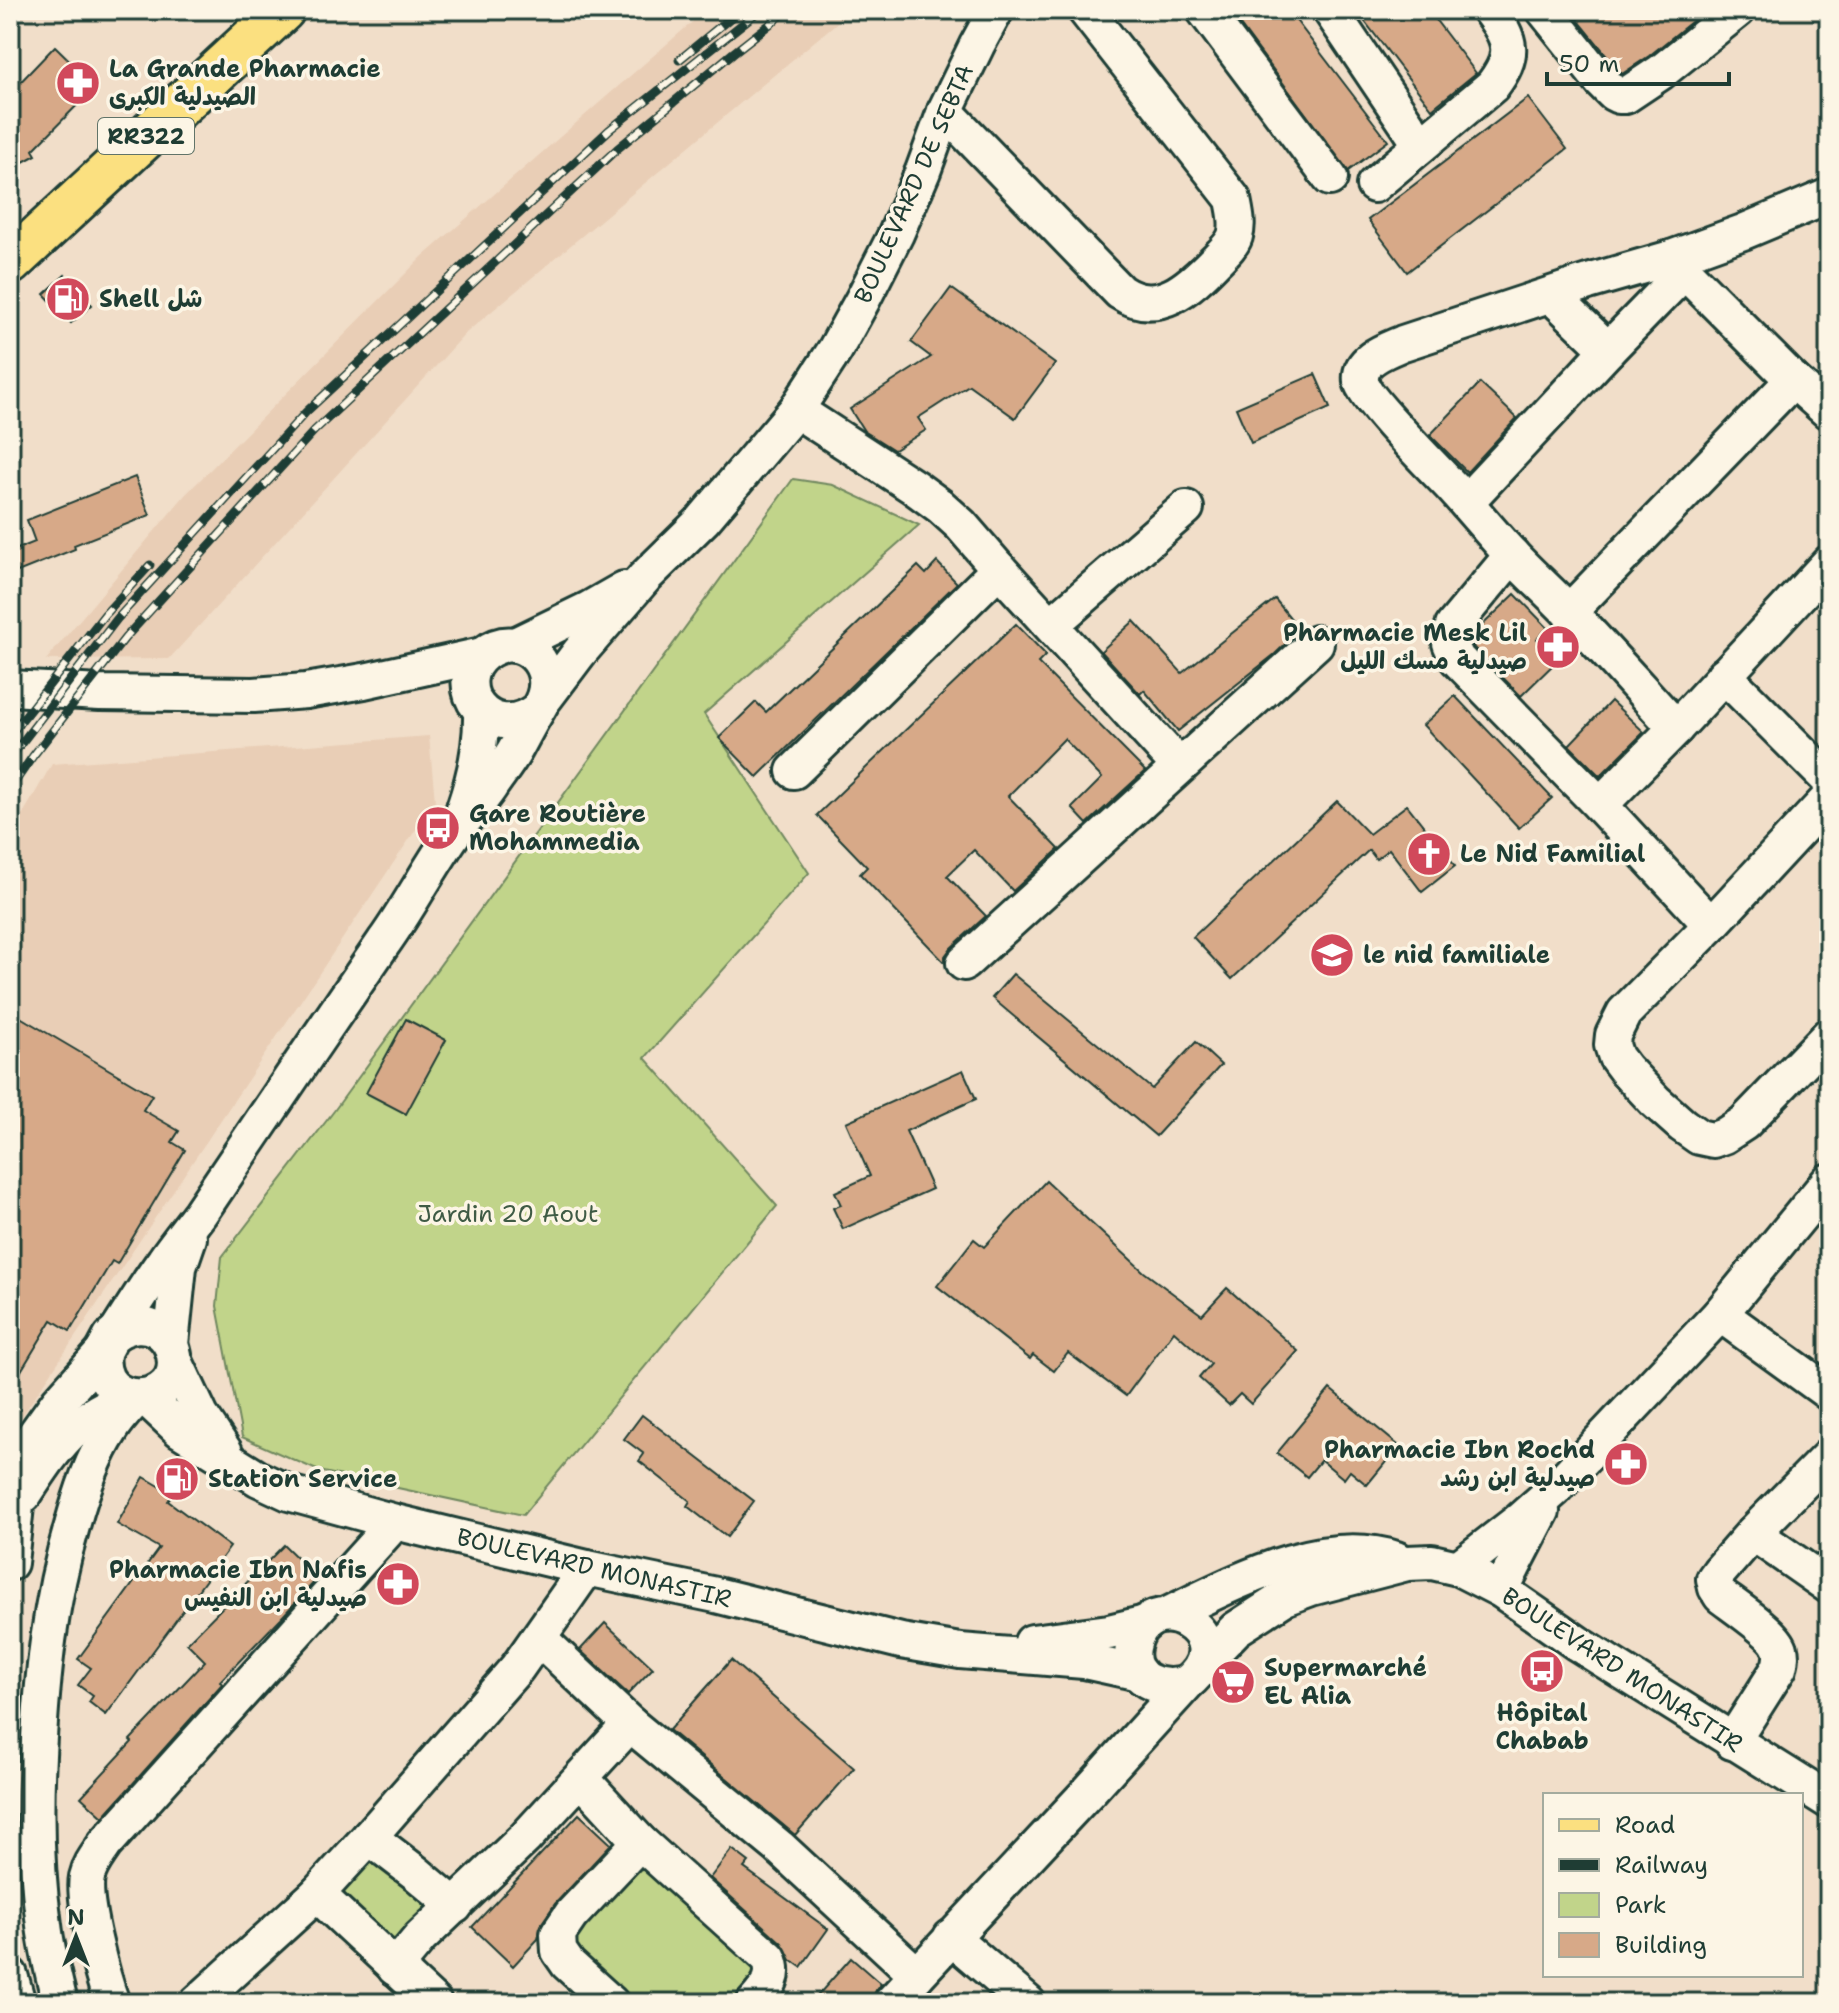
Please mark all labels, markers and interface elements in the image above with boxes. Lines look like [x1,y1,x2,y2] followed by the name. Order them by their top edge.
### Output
[1547,36,1729,86] scale bar
[1559,48,1619,80] text: 50 m
[109,53,381,113] place label: La Grande Pharmacie الصيدلية الكبرى
[54,59,102,107] pharmacy icon: La Grande Pharmacie الصيدلية الكبرى
[847,59,981,309] street label: BOULEVARD DE SEBTA
[98,118,194,154] road number: RR322
[44,275,92,323] fuel station icon: Shell شل
[99,283,203,315] place label: Shell شل
[1283,617,1527,677] place label: Pharmacie Mesk Lil صيدلية مسك الليل
[1534,623,1582,671] pharmacy icon: Pharmacie Mesk Lil صيدلية مسك الليل
[469,798,646,858] place label: Gare Routière Mohammedia
[414,804,462,852] bus stop icon: Gare Routière Mohammedia
[1405,830,1453,878] church icon: Le Nid Familial
[1460,838,1645,870] place label: Le Nid Familial
[1308,931,1356,979] school or university icon: le nid familiale
[1363,939,1550,971] place label: le nid familiale
[418,1198,598,1230] park label: Jardin 20 Aout
[1324,1434,1595,1494] place label: Pharmacie Ibn Rochd صيدلية ابن رشد
[1602,1440,1650,1488] pharmacy icon: Pharmacie Ibn Rochd صيدلية ابن رشد
[153,1455,201,1503] fuel station icon: Station Service
[208,1463,397,1495] place label: Station Service
[454,1521,734,1615] street label: BOULEVARD MONASTIR
[109,1554,367,1614] place label: Pharmacie Ibn Nafis صيدلية ابن النفيس
[374,1560,422,1608] pharmacy icon: Pharmacie Ibn Nafis صيدلية ابن النفيس
[1496,1580,1748,1760] street label: BOULEVARD MONASTIR
[1518,1647,1566,1695] bus stop icon: Hôpital Chabab
[1264,1652,1427,1712] place label: Supermarché EL Alia
[1209,1658,1257,1706] supermarket icon: Supermarché EL Alia
[1495,1697,1589,1757] place label: Hôpital Chabab
[1543,1793,1803,1977] legend
[1615,1809,1675,1841] text: Road
[1615,1849,1708,1881] text: Railway
[1615,1889,1667,1921] text: Park
[36,1897,116,1977] north arrow
[67,1903,85,1932] text: N
[1615,1929,1707,1961] text: Building

